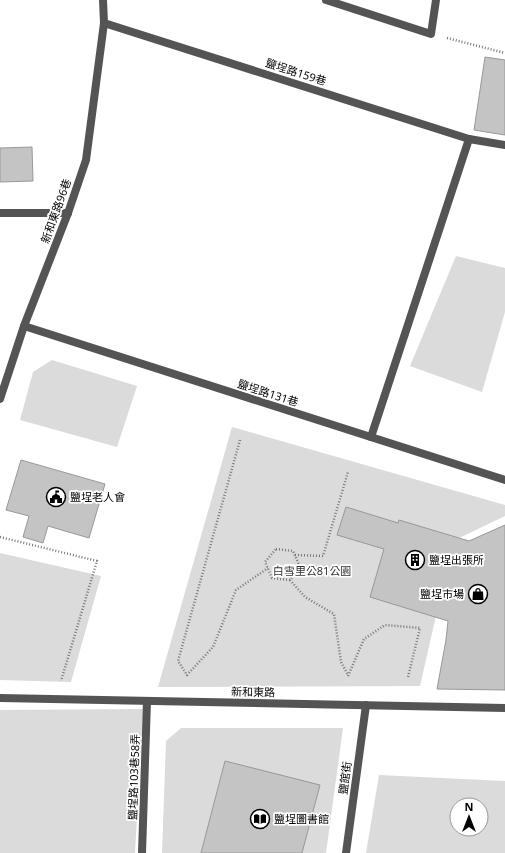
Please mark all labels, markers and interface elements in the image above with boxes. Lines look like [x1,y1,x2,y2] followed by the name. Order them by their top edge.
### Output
[264,55,328,88] street label: 鹽埕路159巷
[37,177,74,245] street label: 新和東路96巷
[236,376,300,409] street label: 鹽埕路131巷
[45,486,67,508] public building icon: 鹽埕老人會
[70,489,125,504] place label: 鹽埕老人會
[404,549,426,571] building icon: 鹽埕出張所
[429,552,484,567] place label: 鹽埕出張所
[273,563,351,578] park label: 白雪里公81公園
[467,583,489,605] shop icon: 鹽埕市場
[420,586,464,601] place label: 鹽埕市場
[231,684,275,699] street label: 新和東路
[124,734,143,820] street label: 鹽埕路103巷58弄
[335,761,354,795] street label: 鹽館街
[449,797,489,837] north arrow
[465,799,473,814] text: N
[249,808,271,830] library icon: 鹽埕圖書館
[274,811,329,826] place label: 鹽埕圖書館

